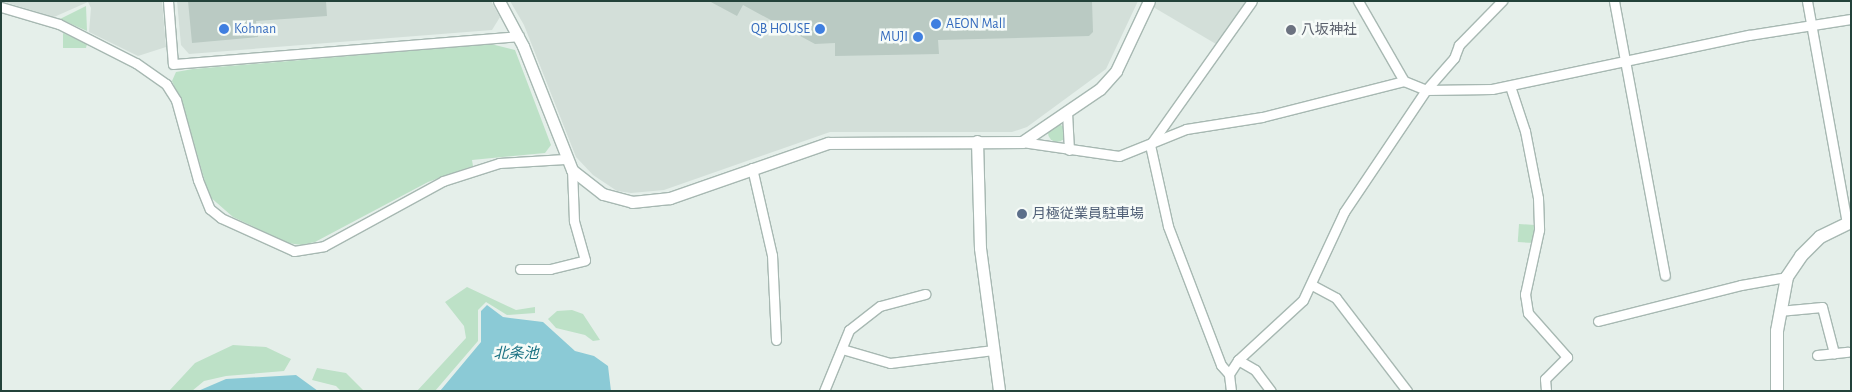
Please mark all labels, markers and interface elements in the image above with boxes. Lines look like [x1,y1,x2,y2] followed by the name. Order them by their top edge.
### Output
[946,16,1006,32] place label: AEON Mall
[930,18,942,30] marker: AEON Mall
[234,21,276,37] place label: Kohnan
[751,21,810,37] place label: QB HOUSE
[1301,22,1357,38] place label: 八坂神社
[218,23,230,35] marker: Kohnan
[814,23,826,35] marker: QB HOUSE
[1285,24,1297,36] marker: 八坂神社
[880,29,908,45] place label: MUJI
[912,31,924,43] marker: MUJI
[1032,206,1144,222] place label: 月極従業員駐車場
[1016,208,1028,220] marker: 月極従業員駐車場
[494,345,538,363] water label: 北条池

